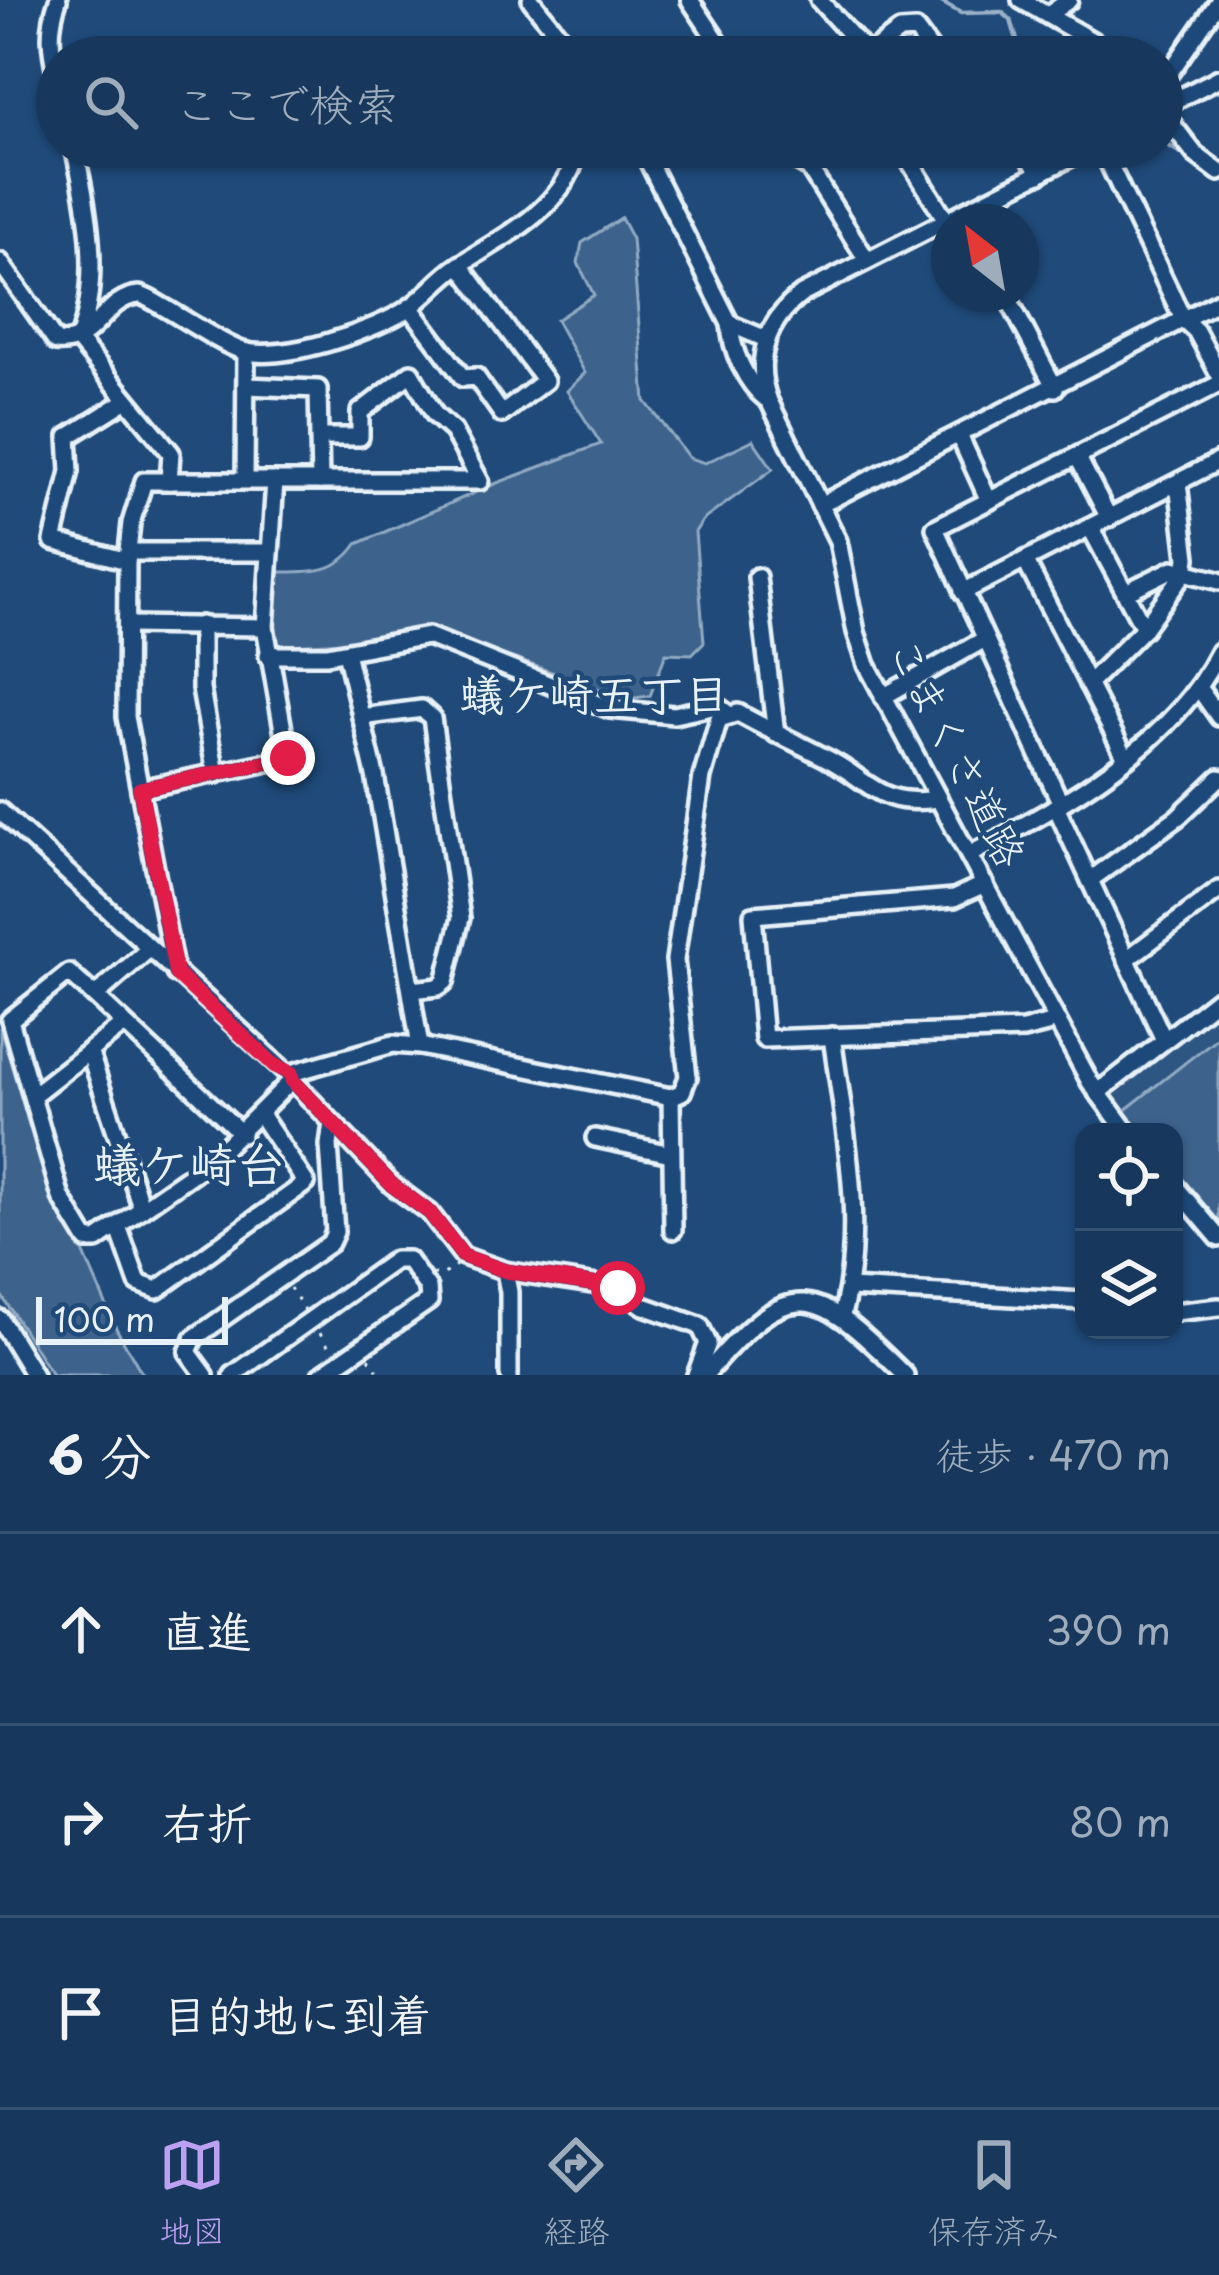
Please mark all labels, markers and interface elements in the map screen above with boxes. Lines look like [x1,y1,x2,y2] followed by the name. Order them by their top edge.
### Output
[36,36,1183,168] search box
[174,68,399,136] text: ここで検索
[78,69,144,135] icon: search
[931,204,1039,312] north arrow
[874,624,1045,877] street label: こまくさ道路
[459,658,729,726] district label: 蟻ケ崎五丁目
[261,731,315,785] route end
[1075,1123,1183,1339] map controls
[1075,1123,1183,1231] button: locate
[93,1126,285,1198] district label: 蟻ケ崎台
[1075,1231,1183,1339] button: layers
[591,1261,645,1315] route start
[36,1291,228,1344] scale bar
[54,1293,155,1343] text: 100 m
[48,1415,151,1492] text: 6 分
[936,1424,1171,1483] text: 徒歩 · 470 m
[162,1595,252,1663] text: 直進
[48,1596,114,1662] icon: ahead
[1046,1599,1171,1658] text: 390 m
[162,1787,252,1855] text: 右折
[48,1788,114,1854] icon: right
[1069,1791,1171,1850] text: 80 m
[162,1979,432,2047] text: 目的地に到着
[48,1980,114,2046] icon: arrive
[159,2132,225,2254] tab: 地図
[543,2132,609,2254] tab: 経路
[928,2132,1060,2254] tab: 保存済み

